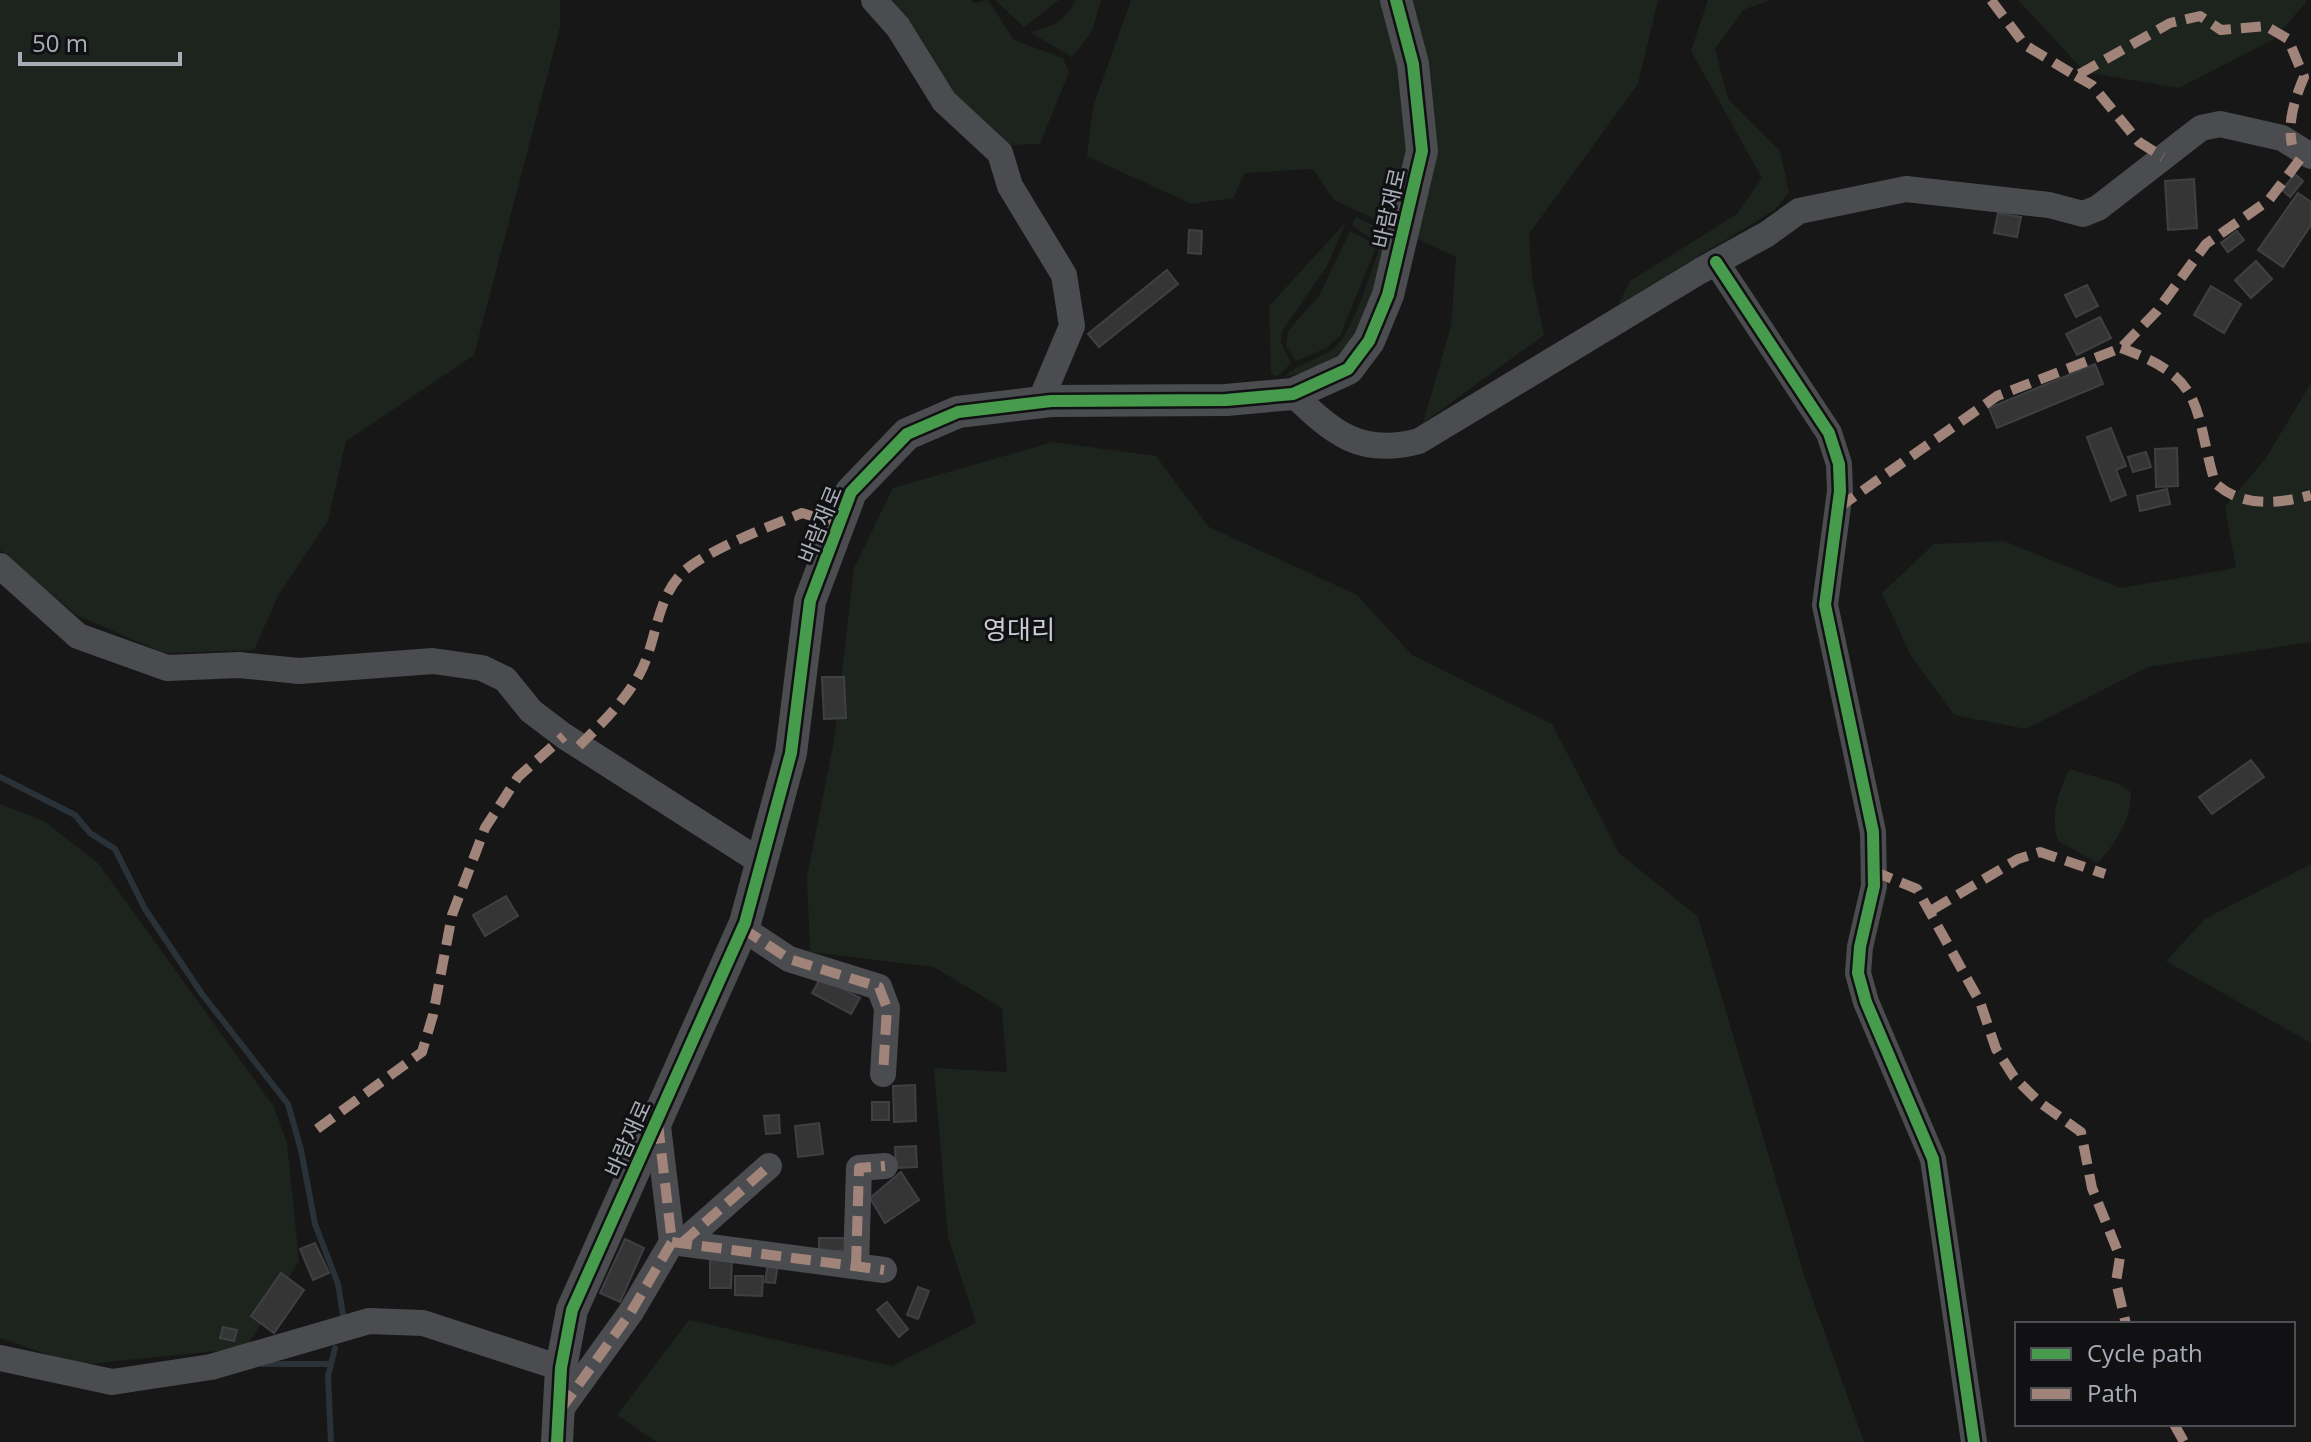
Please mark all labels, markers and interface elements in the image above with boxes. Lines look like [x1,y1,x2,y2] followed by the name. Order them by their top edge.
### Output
[20,16,180,66] scale bar
[32,26,88,59] text: 50 m
[1364,165,1412,251] street label: 바람재로
[790,481,848,567] street label: 바람재로
[983,611,1055,647] district label: 영대리
[597,1095,657,1181] street label: 바람재로
[2015,1322,2295,1426] legend
[2087,1336,2203,1369] text: Cycle path
[2087,1376,2138,1409] text: Path

